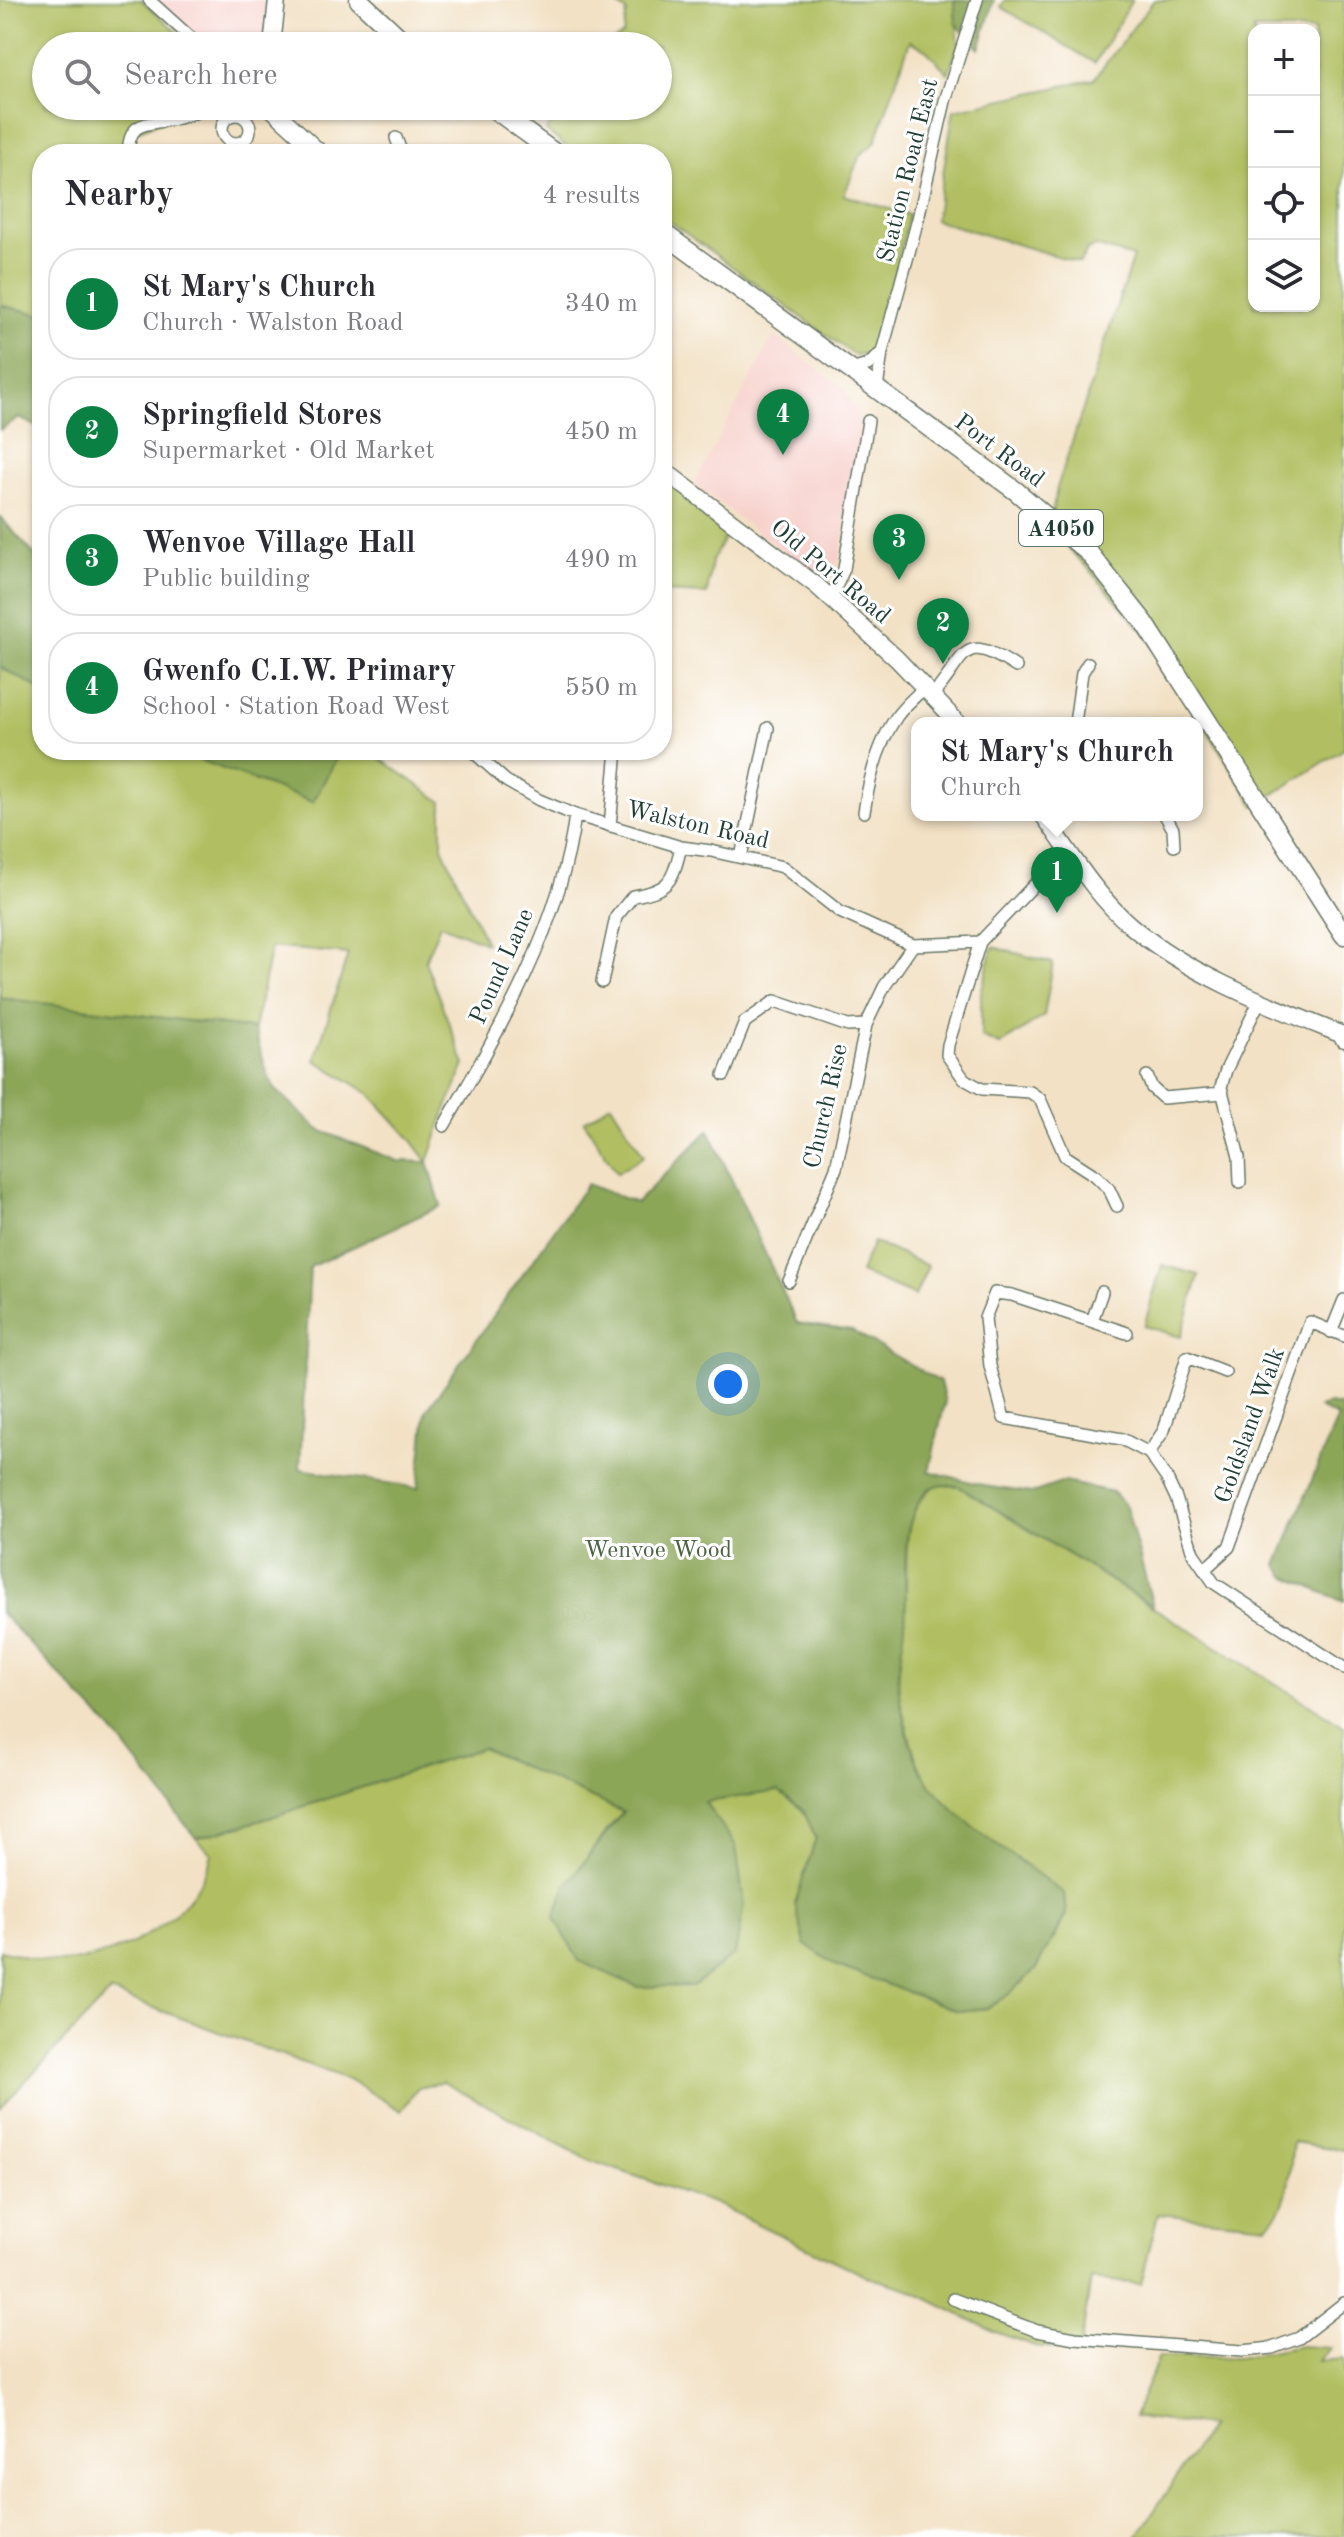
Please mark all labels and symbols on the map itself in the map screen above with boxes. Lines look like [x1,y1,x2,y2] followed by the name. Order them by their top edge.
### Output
[874,76,943,265] street label: Station Road East
[757,389,809,455] pin: 4
[949,410,1048,493] street label: Port Road
[1019,510,1103,546] road number: A4050
[873,514,925,580] pin: 3
[765,516,894,629] street label: Old Port Road
[917,598,969,664] pin: 2
[624,798,771,854] street label: Walston Road
[1031,847,1083,913] pin: 1
[467,905,539,1028] street label: Pound Lane
[801,1042,853,1171] street label: Church Rise
[1212,1345,1290,1507] street label: Goldsland Walk
[708,1364,748,1404] your location
[584,1539,732,1563] park label: Wenvoe Wood

